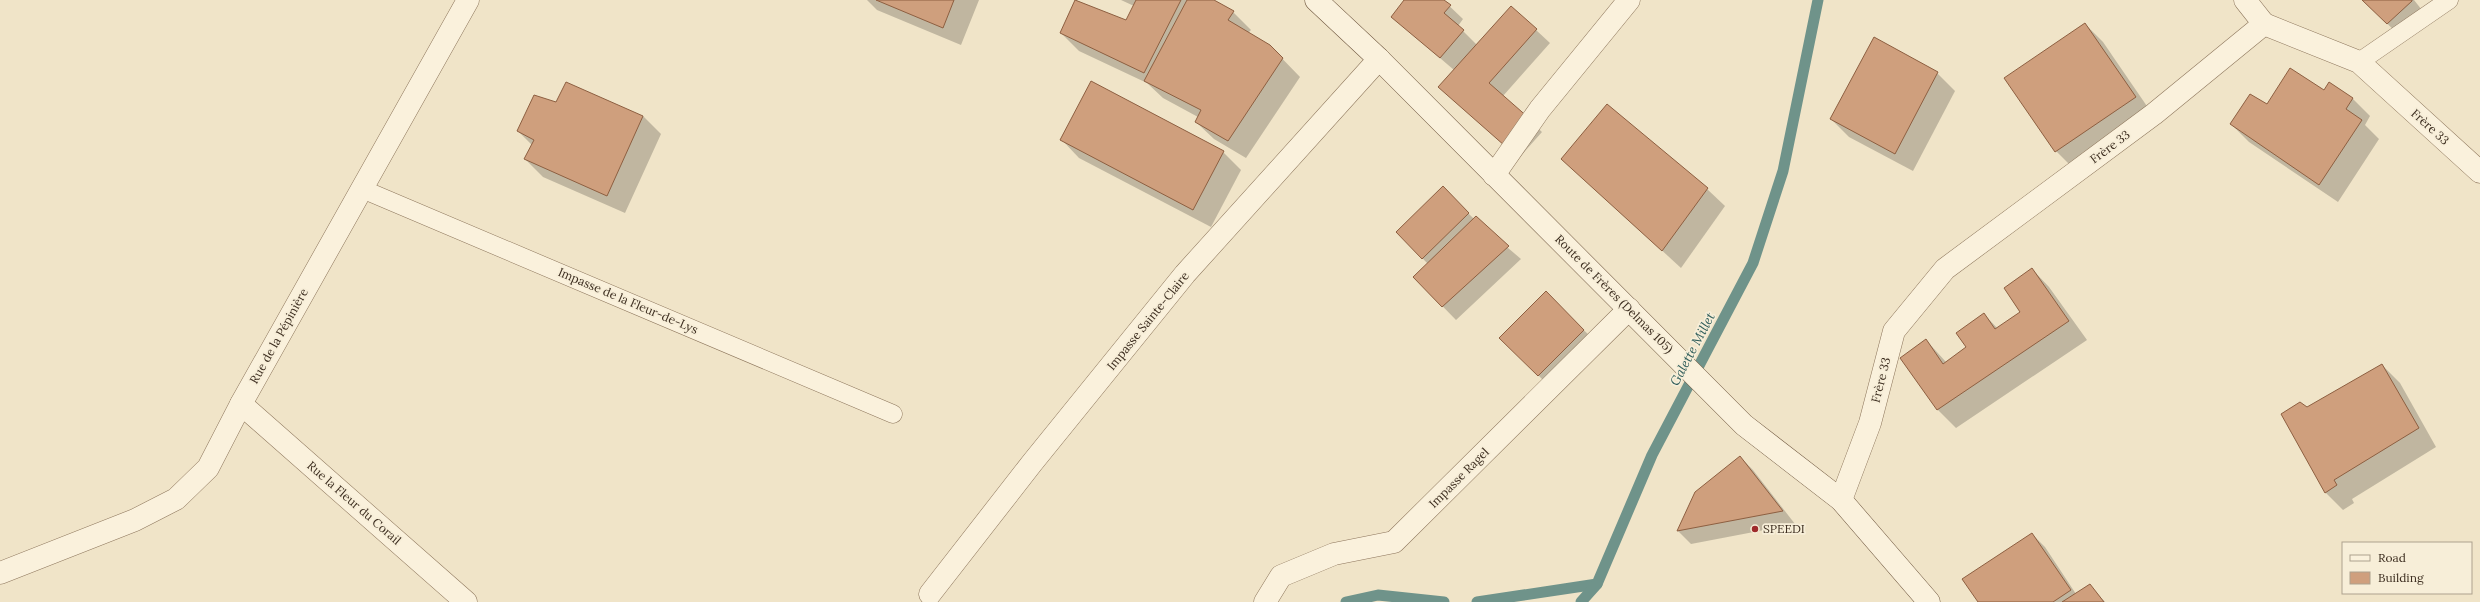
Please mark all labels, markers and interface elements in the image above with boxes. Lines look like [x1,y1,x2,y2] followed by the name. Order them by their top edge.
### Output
[2408,106,2453,148] street label: Frère 33
[2087,127,2133,166] street label: Frère 33
[1551,231,1677,357] street label: Route de Frères (Delmas 105)
[556,264,701,337] street label: Impasse de la Fleur-de-Lys
[1103,268,1192,373] street label: Impasse Sainte-Claire
[246,285,311,386] street label: Rue de la Pépinière
[1666,310,1719,389] water label: Galette Millet
[1868,355,1893,404] street label: Frère 33
[1425,444,1492,511] street label: Impasse Ragel
[304,458,404,548] street label: Rue la Fleur du Corail
[1763,521,1805,536] place label: SPEEDI
[1750,524,1760,534] marker: SPEEDI
[2342,542,2472,594] legend
[2378,550,2406,565] text: Road
[2378,570,2424,585] text: Building

